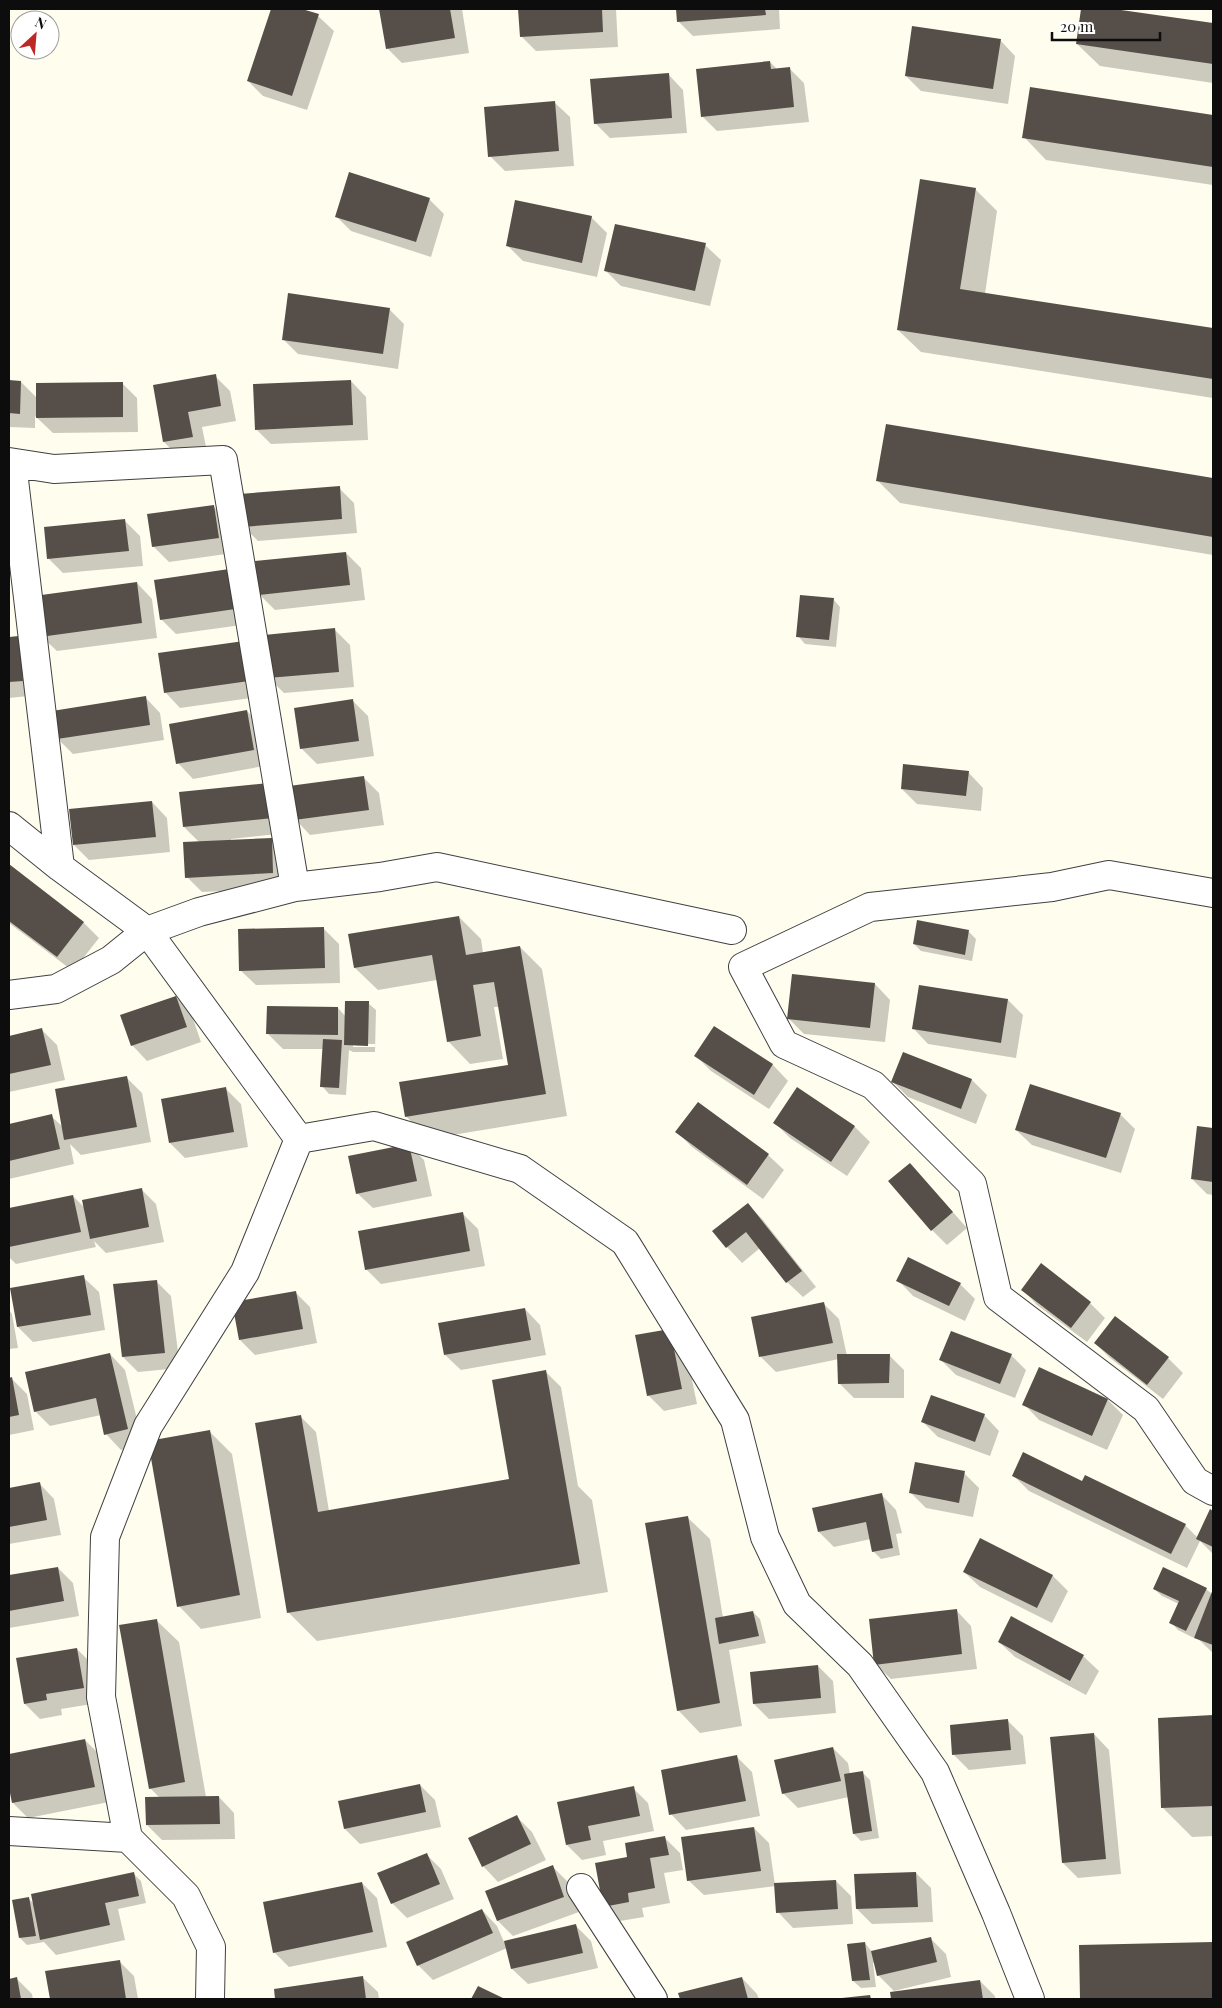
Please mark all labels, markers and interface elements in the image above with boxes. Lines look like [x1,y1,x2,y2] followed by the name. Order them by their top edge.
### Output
[10,10,60,60] north arrow
[1052,10,1160,42] scale bar
[32,12,50,34] text: N
[1060,16,1094,36] text: 20 m

